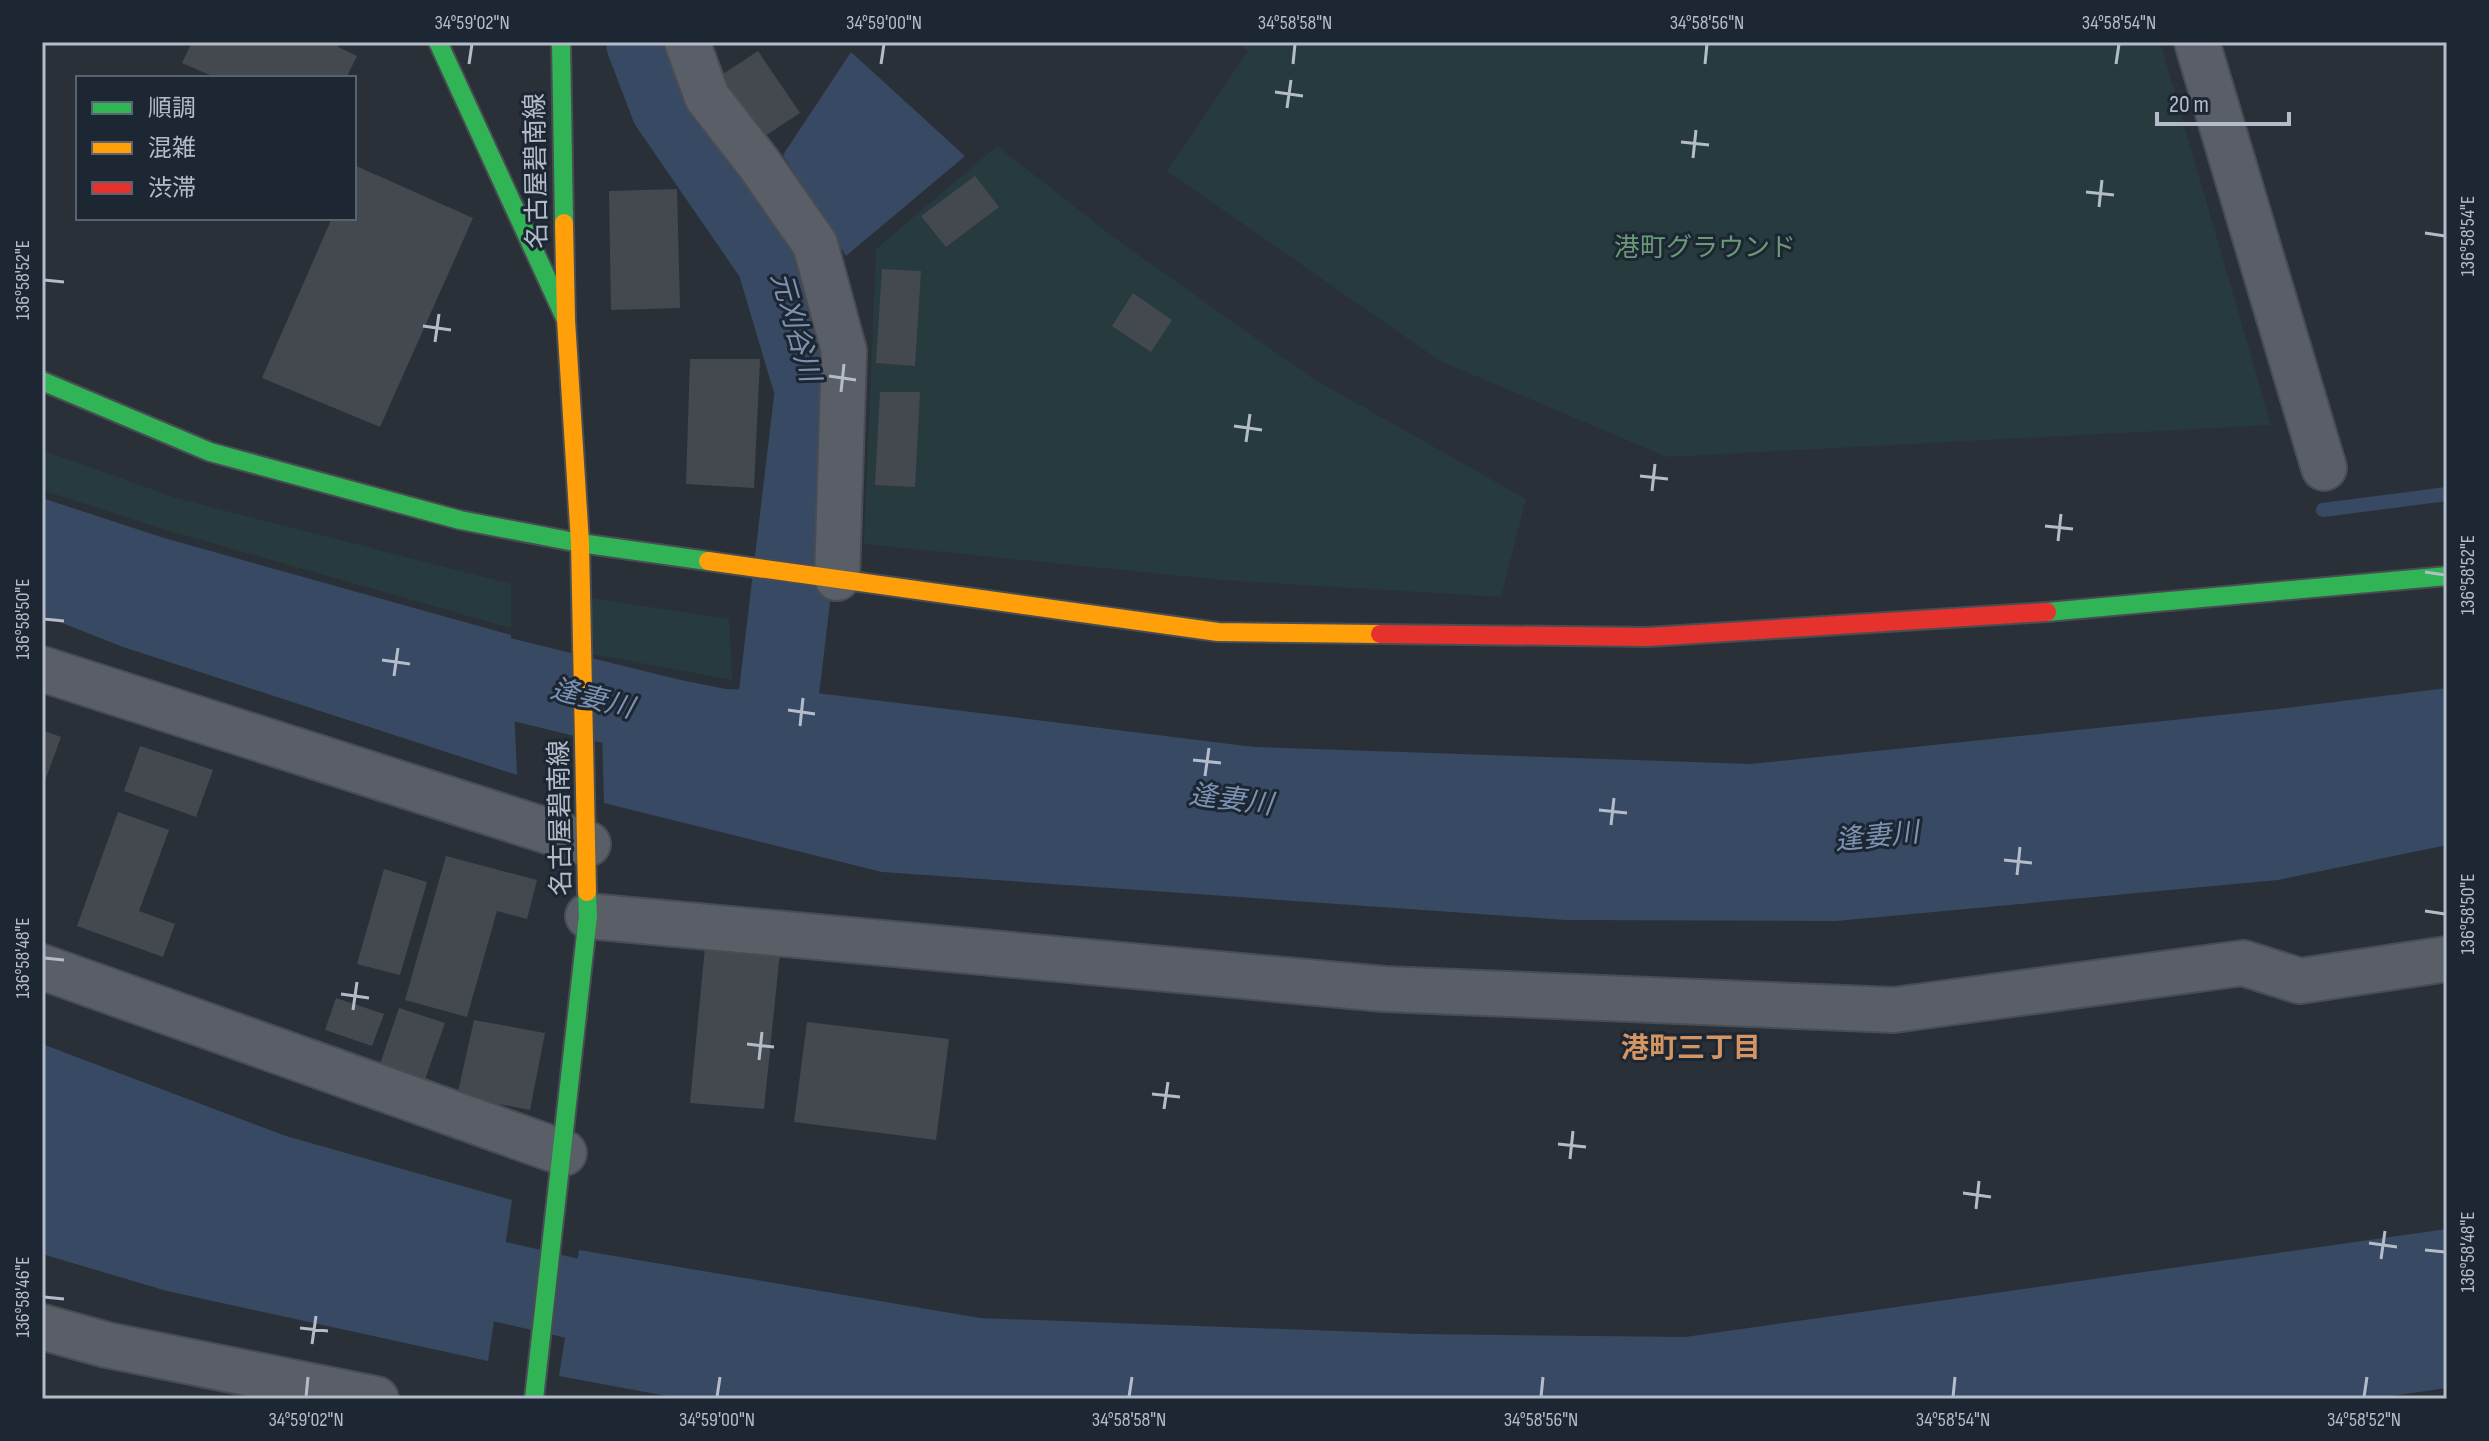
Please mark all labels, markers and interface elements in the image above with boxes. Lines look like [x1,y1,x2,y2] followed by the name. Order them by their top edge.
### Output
[434,11,510,35] text: 34°59'02"N
[846,11,922,35] text: 34°59'00"N
[1258,11,1332,35] text: 34°58'58"N
[1670,11,1744,35] text: 34°58'56"N
[2082,11,2156,35] text: 34°58'54"N
[76,76,356,220] legend
[2157,76,2289,126] scale bar
[2169,90,2209,119] text: 20 m
[520,93,554,249] street label: 名古屋碧南線
[148,94,196,123] text: 順調
[148,134,196,163] text: 混雑
[148,174,196,203] text: 渋滞
[2456,196,2480,276] text: 136°58'54"E
[1614,233,1796,264] park label: 港町グラウンド
[11,240,35,320] text: 136°58'52"E
[764,269,827,388] water label: 元刈谷川
[2456,535,2480,615] text: 136°58'52"E
[11,579,35,659] text: 136°58'50"E
[547,673,640,726] water label: 逢妻川
[544,740,578,896] street label: 名古屋碧南線
[1187,779,1278,822] water label: 逢妻川
[1833,816,1923,858] water label: 逢妻川
[2456,874,2480,954] text: 136°58'50"E
[11,918,35,999] text: 136°58'48"E
[1621,1032,1761,1065] district label: 港町三丁目
[2456,1212,2480,1293] text: 136°58'48"E
[11,1256,35,1338] text: 136°58'46"E
[268,1408,344,1432] text: 34°59'02"N
[679,1408,755,1432] text: 34°59'00"N
[1092,1408,1166,1432] text: 34°58'58"N
[1504,1408,1578,1432] text: 34°58'56"N
[1916,1408,1990,1432] text: 34°58'54"N
[2327,1408,2401,1432] text: 34°58'52"N

